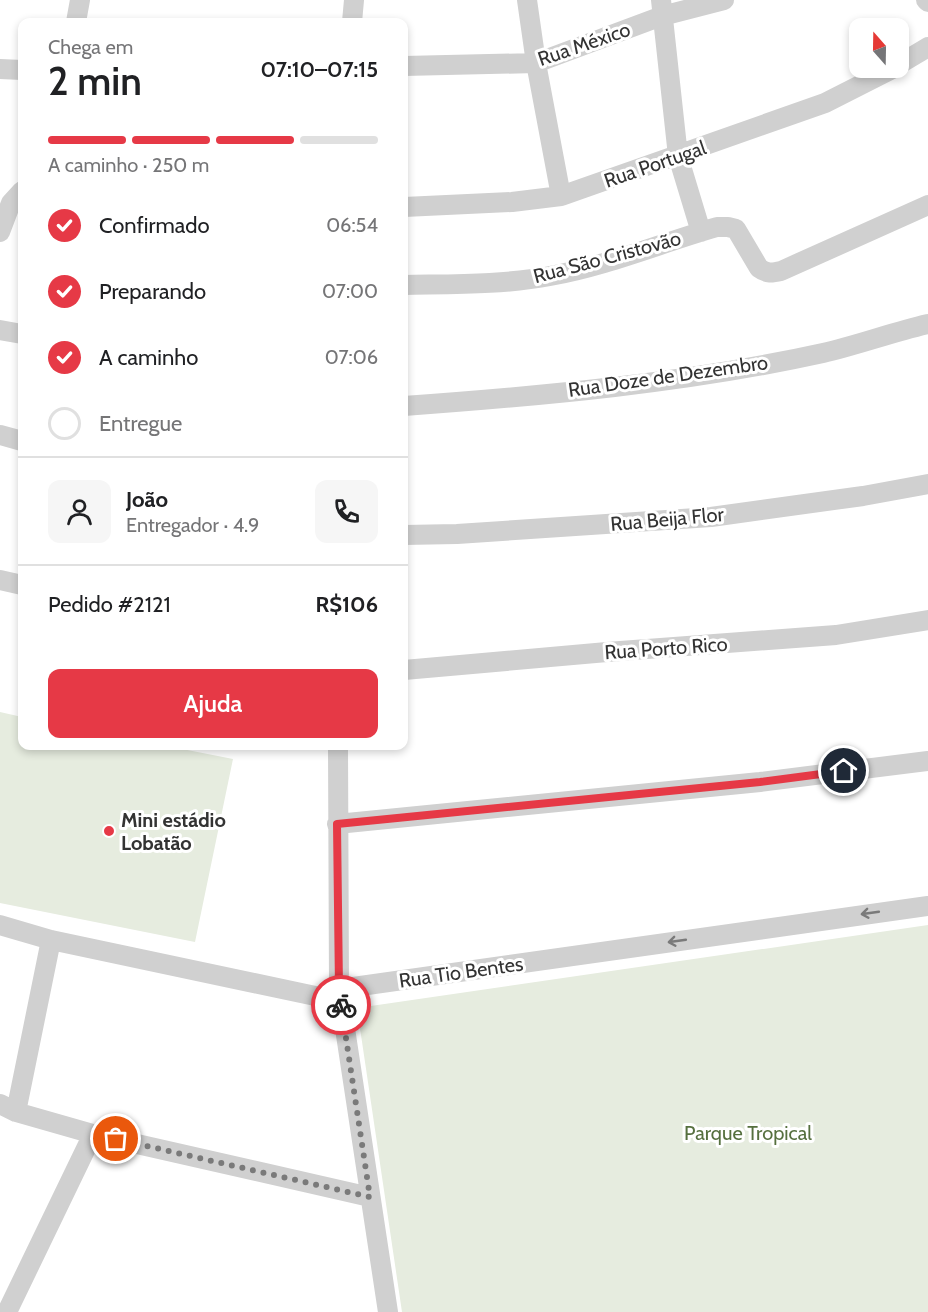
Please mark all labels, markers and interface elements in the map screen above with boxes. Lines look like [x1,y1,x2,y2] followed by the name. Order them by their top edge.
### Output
[535,17,633,71] street label: Rua México
[849,18,909,78] north arrow
[849,18,909,78] map controls
[48,35,133,59] text: Chega em
[260,56,378,83] text: 07:10–07:15
[48,57,142,105] text: 2 min
[601,135,709,193] street label: Rua Portugal
[48,153,209,177] text: A caminho · 250 m
[48,209,81,242] icon: check
[99,212,210,239] text: Confirmado
[326,213,378,237] text: 06:54
[530,226,684,288] street label: Rua São Cristovão
[48,275,81,308] icon: check
[99,278,206,305] text: Preparando
[322,279,378,303] text: 07:00
[48,341,81,374] icon: check
[99,344,198,371] text: A caminho
[325,345,378,369] text: 07:06
[567,350,769,402] street label: Rua Doze de Dezembro
[99,410,182,437] text: Entregue
[48,480,111,543] button: person
[315,480,378,543] button: phone
[126,486,168,513] text: João
[609,502,725,536] street label: Rua Beija Flor
[126,513,259,537] text: Entregador · 4.9
[48,591,171,618] text: Pedido #2121
[315,591,378,618] text: R$106
[604,632,728,664] street label: Rua Porto Rico
[48,669,378,738] button: Ajuda
[818,745,869,796] pin
[827,754,860,787] icon: home
[121,808,226,855] place label: Mini estádio Lobatão
[102,824,116,838] marker: Mini estádio Lobatão
[861,908,880,919] one-way arrow
[668,935,687,946] one-way arrow
[397,951,525,993] street label: Rua Tio Bentes
[311,975,371,1035] courier
[325,989,358,1022] icon: bike
[90,1113,141,1164] pin
[684,1121,812,1145] park label: Parque Tropical
[99,1122,132,1155] icon: bag

